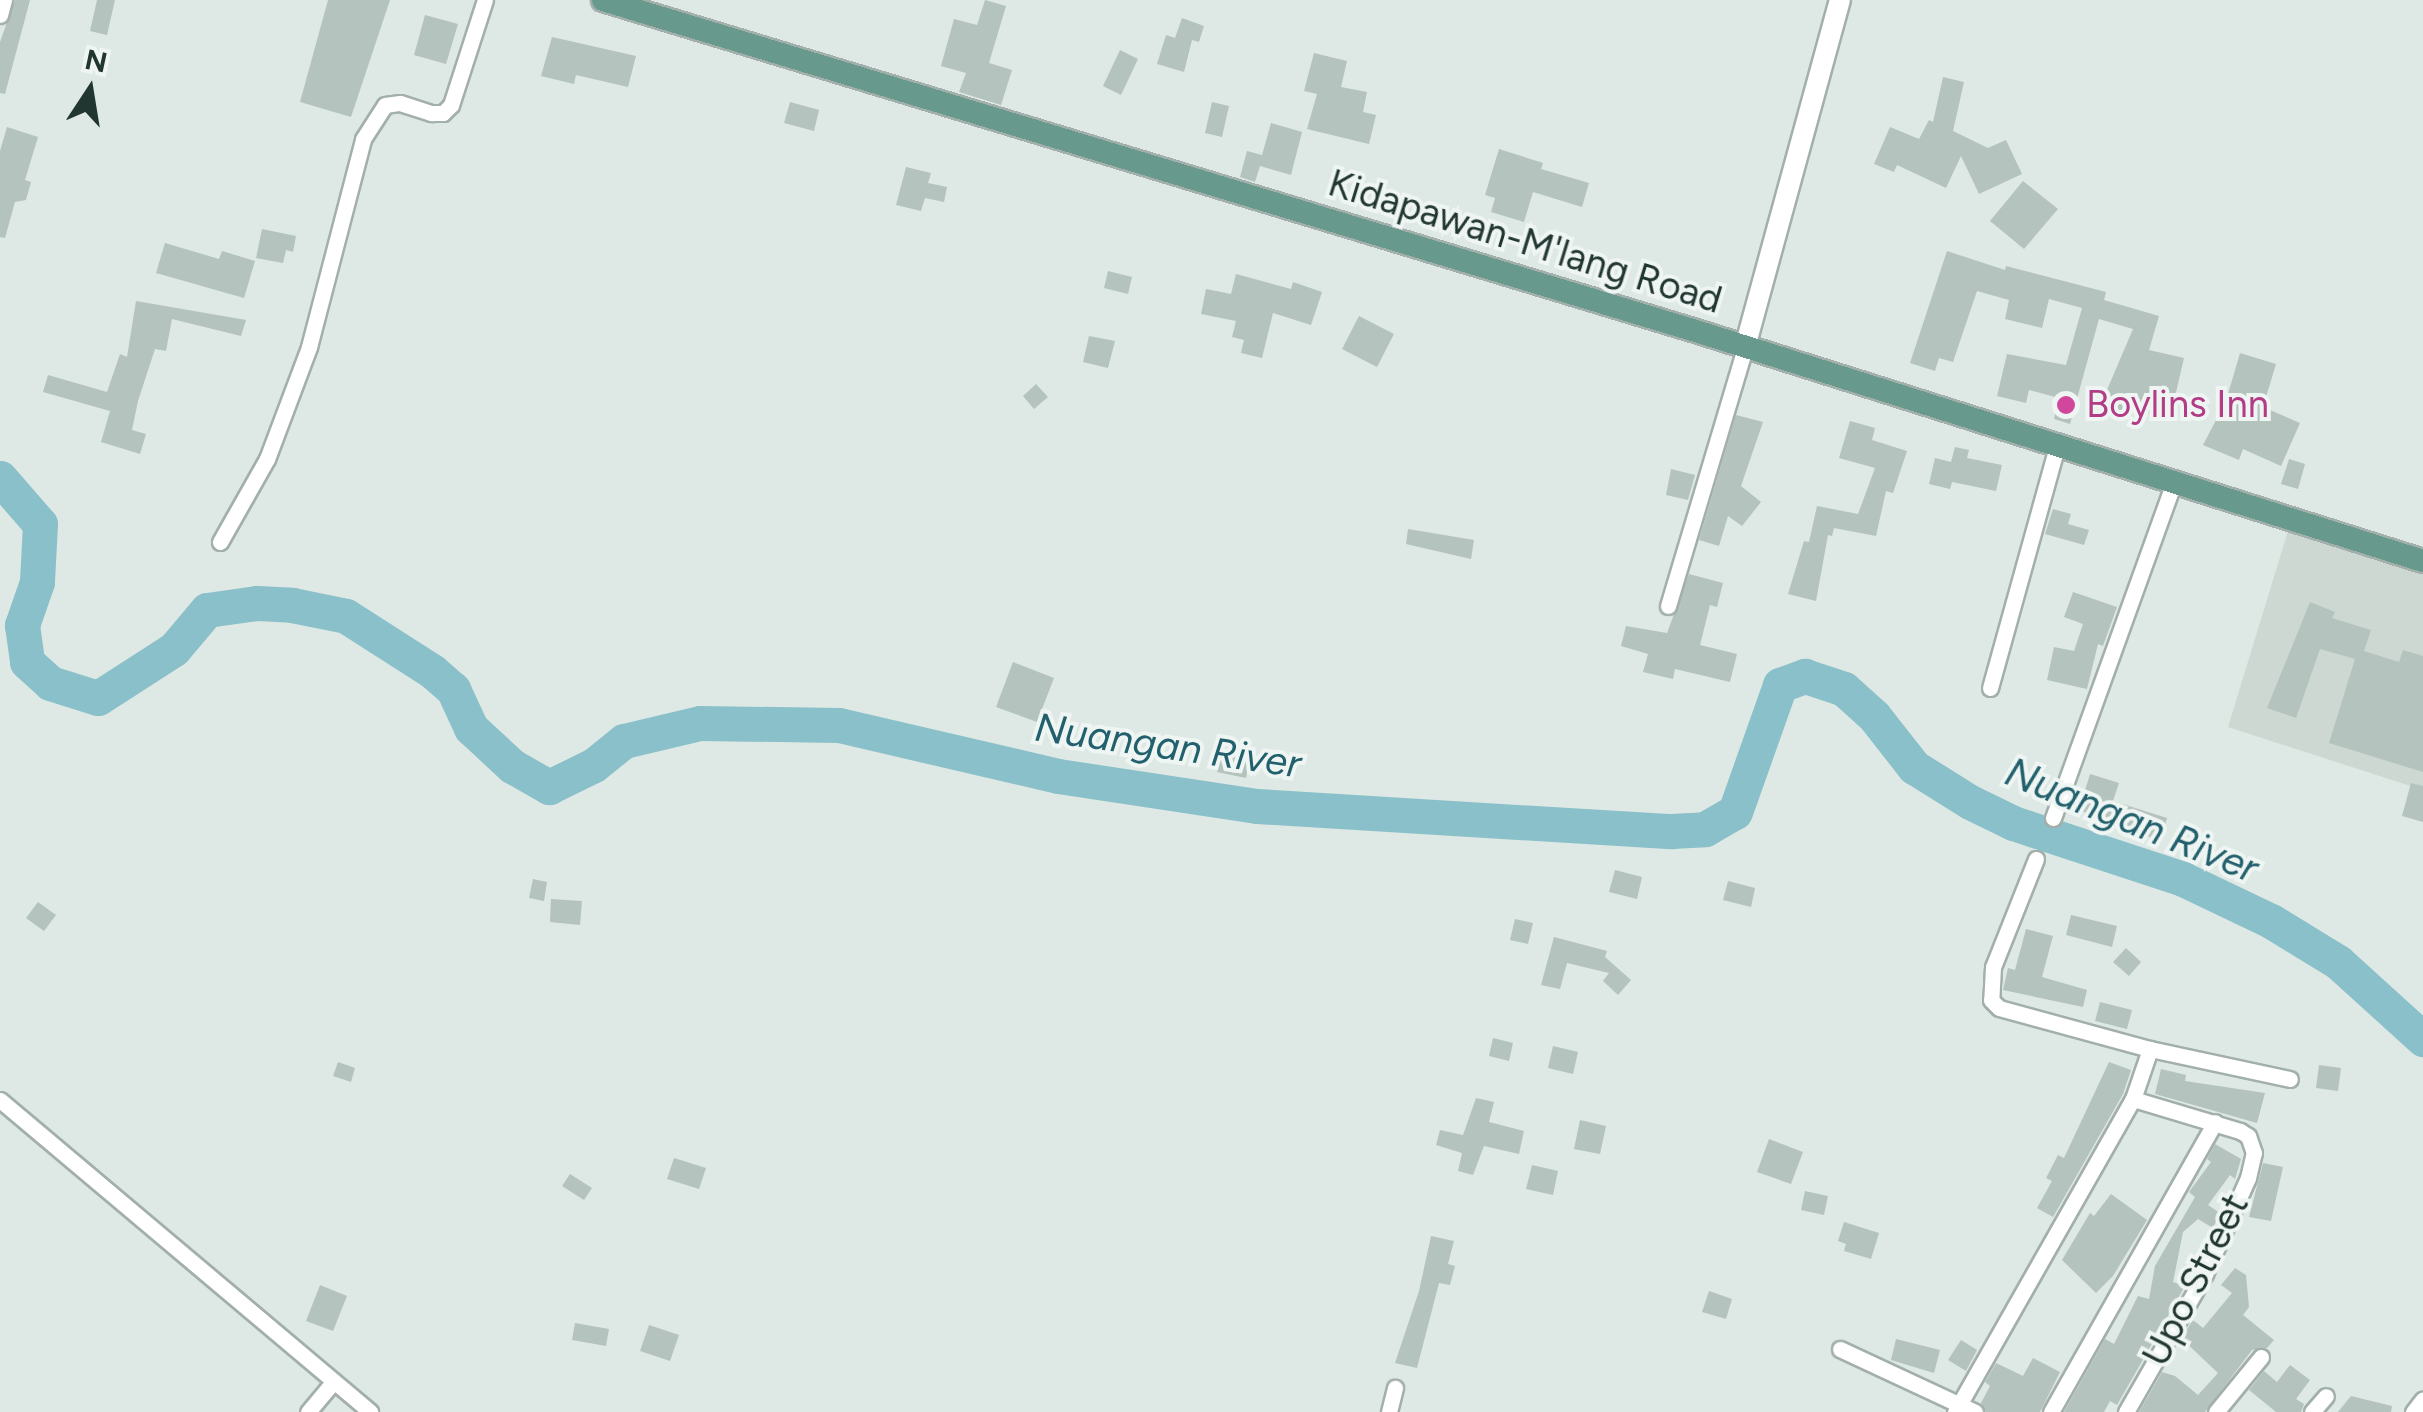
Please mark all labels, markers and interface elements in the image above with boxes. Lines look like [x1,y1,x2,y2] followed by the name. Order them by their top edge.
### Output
[40,40,140,140] north arrow
[82,42,110,80] text: N
[1323,160,1727,324] street label: Kidapawan-M'lang Road
[2086,382,2269,428] place label: Boylins Inn
[2055,394,2077,416] marker: Boylins Inn
[1032,703,1304,787] water label: Nuangan River
[1999,747,2265,893] water label: Nuangan River
[2133,1186,2259,1374] street label: Upo Street

